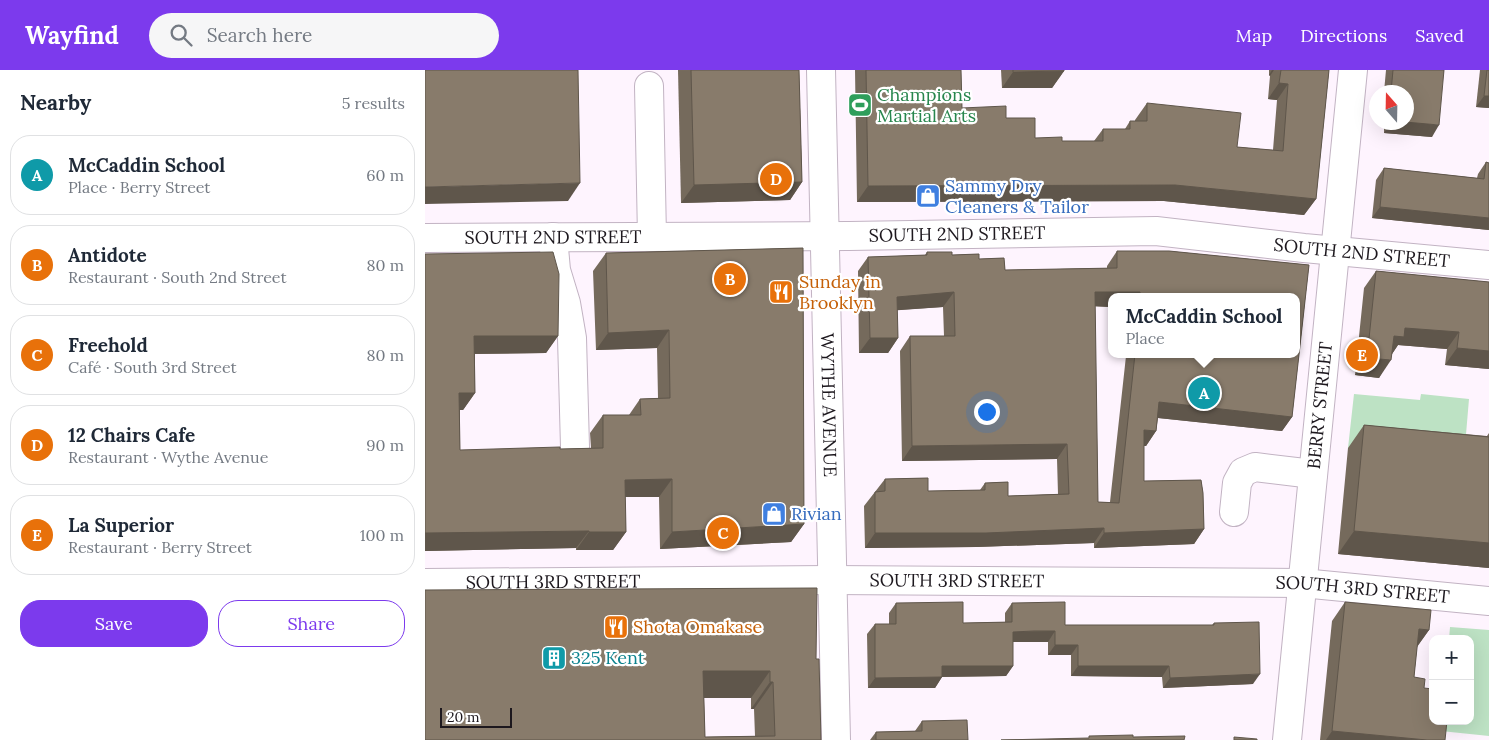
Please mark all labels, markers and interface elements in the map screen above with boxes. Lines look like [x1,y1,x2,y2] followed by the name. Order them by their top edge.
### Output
[149,13,499,58] search box
[25,20,119,51] text: Wayfind
[167,21,195,49] icon: search
[207,23,312,47] text: Search here
[1236,24,1272,47] text: Map
[1300,24,1387,47] text: Directions
[1415,24,1464,47] text: Saved
[877,83,976,127] place label: Champions Martial Arts
[1369,85,1414,130] north arrow
[20,89,91,116] text: Nearby
[847,92,873,118] sports icon: Champions Martial Arts
[342,93,405,113] text: 5 results
[68,153,225,177] text: McCaddin School
[760,160,792,198] pin: D
[32,165,42,185] text: A
[366,165,404,185] text: 60 m
[945,174,1089,218] place label: Sammy Dry Cleaners & Tailor
[68,177,211,197] text: Place · Berry Street
[915,183,941,209] shop icon: Sammy Dry Cleaners & Tailor
[868,221,1046,247] street label: SOUTH 2ND STREET
[465,225,642,249] street label: SOUTH 2ND STREET
[1273,233,1451,272] street label: SOUTH 2ND STREET
[68,243,147,267] text: Antidote
[32,255,42,275] text: B
[367,255,404,275] text: 80 m
[714,260,746,298] pin: B
[68,267,287,287] text: Restaurant · South 2nd Street
[799,270,881,314] place label: Sunday in Brooklyn
[768,279,794,305] restaurant icon: Sunday in Brooklyn
[1108,293,1300,358] popup
[1125,304,1283,328] text: McCaddin School
[1125,328,1165,348] text: Place
[68,333,148,357] text: Freehold
[816,333,842,477] street label: WYTHE AVENUE
[1346,336,1378,374] pin: E
[1302,340,1337,470] street label: BERRY STREET
[31,345,43,365] text: C
[367,345,404,365] text: 80 m
[68,357,237,377] text: Café · South 3rd Street
[1188,374,1220,412] pin: A
[974,399,1000,425] your location
[68,423,195,447] text: 12 Chairs Cafe
[31,435,43,455] text: D
[366,435,404,455] text: 90 m
[68,447,268,467] text: Restaurant · Wythe Avenue
[761,501,787,527] shop icon: Rivian
[791,502,842,525] place label: Rivian
[68,513,174,537] text: La Superior
[707,514,739,552] pin: C
[32,525,42,545] text: E
[360,525,404,545] text: 100 m
[68,537,252,557] text: Restaurant · Berry Street
[870,568,1045,592] street label: SOUTH 3RD STREET
[466,569,641,594] street label: SOUTH 3RD STREET
[1276,571,1451,608] street label: SOUTH 3RD STREET
[20,600,208,647] button: Save
[218,600,405,647] button: Share
[603,614,629,640] restaurant icon: Shota Omakase
[633,615,762,638] place label: Shota Omakase
[1429,635,1474,725] map controls
[1429,635,1474,680] button: +
[541,645,567,671] building icon: 325 Kent
[571,646,645,669] place label: 325 Kent
[1429,680,1474,725] button: −
[440,705,513,728] scale bar
[447,708,479,726] text: 20 m

